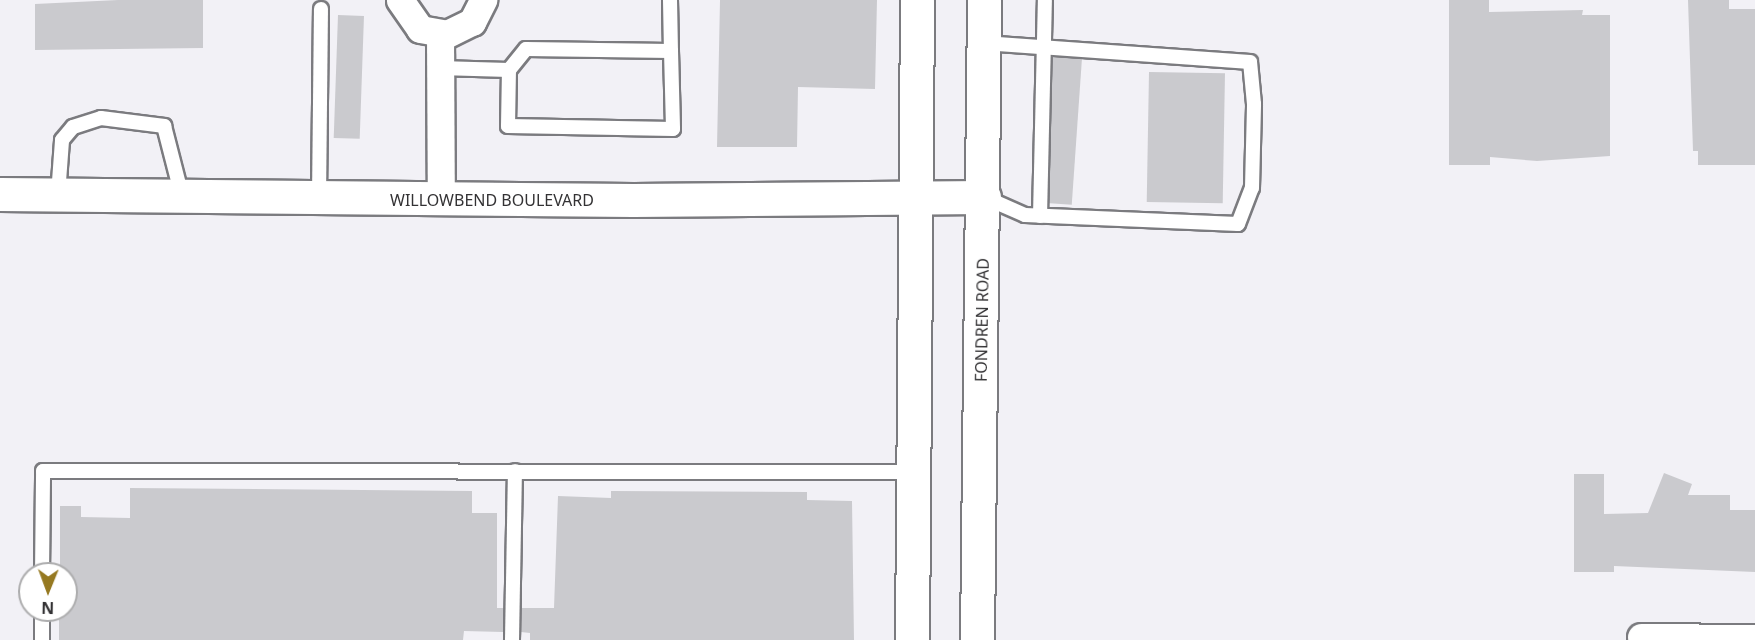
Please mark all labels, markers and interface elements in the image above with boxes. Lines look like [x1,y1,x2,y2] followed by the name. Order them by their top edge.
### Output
[390,190,594,210] street label: WILLOWBEND BOULEVARD
[971,258,993,382] street label: FONDREN ROAD
[18,562,78,622] north arrow
[41,597,54,619] text: N

